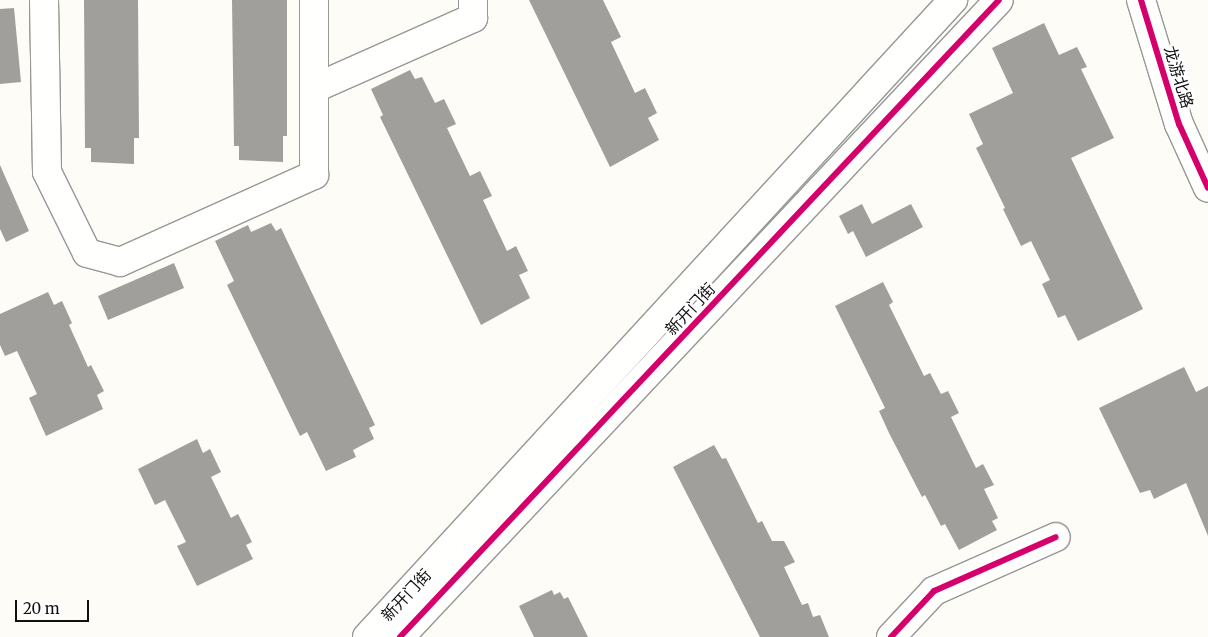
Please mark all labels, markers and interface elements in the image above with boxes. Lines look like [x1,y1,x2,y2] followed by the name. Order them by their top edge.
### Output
[1160,44,1198,110] street label: 龙游北路
[661,279,719,339] street label: 新开门街
[377,565,435,625] street label: 新开门街
[18,590,91,622] scale bar
[23,599,60,618] text: 20 m

